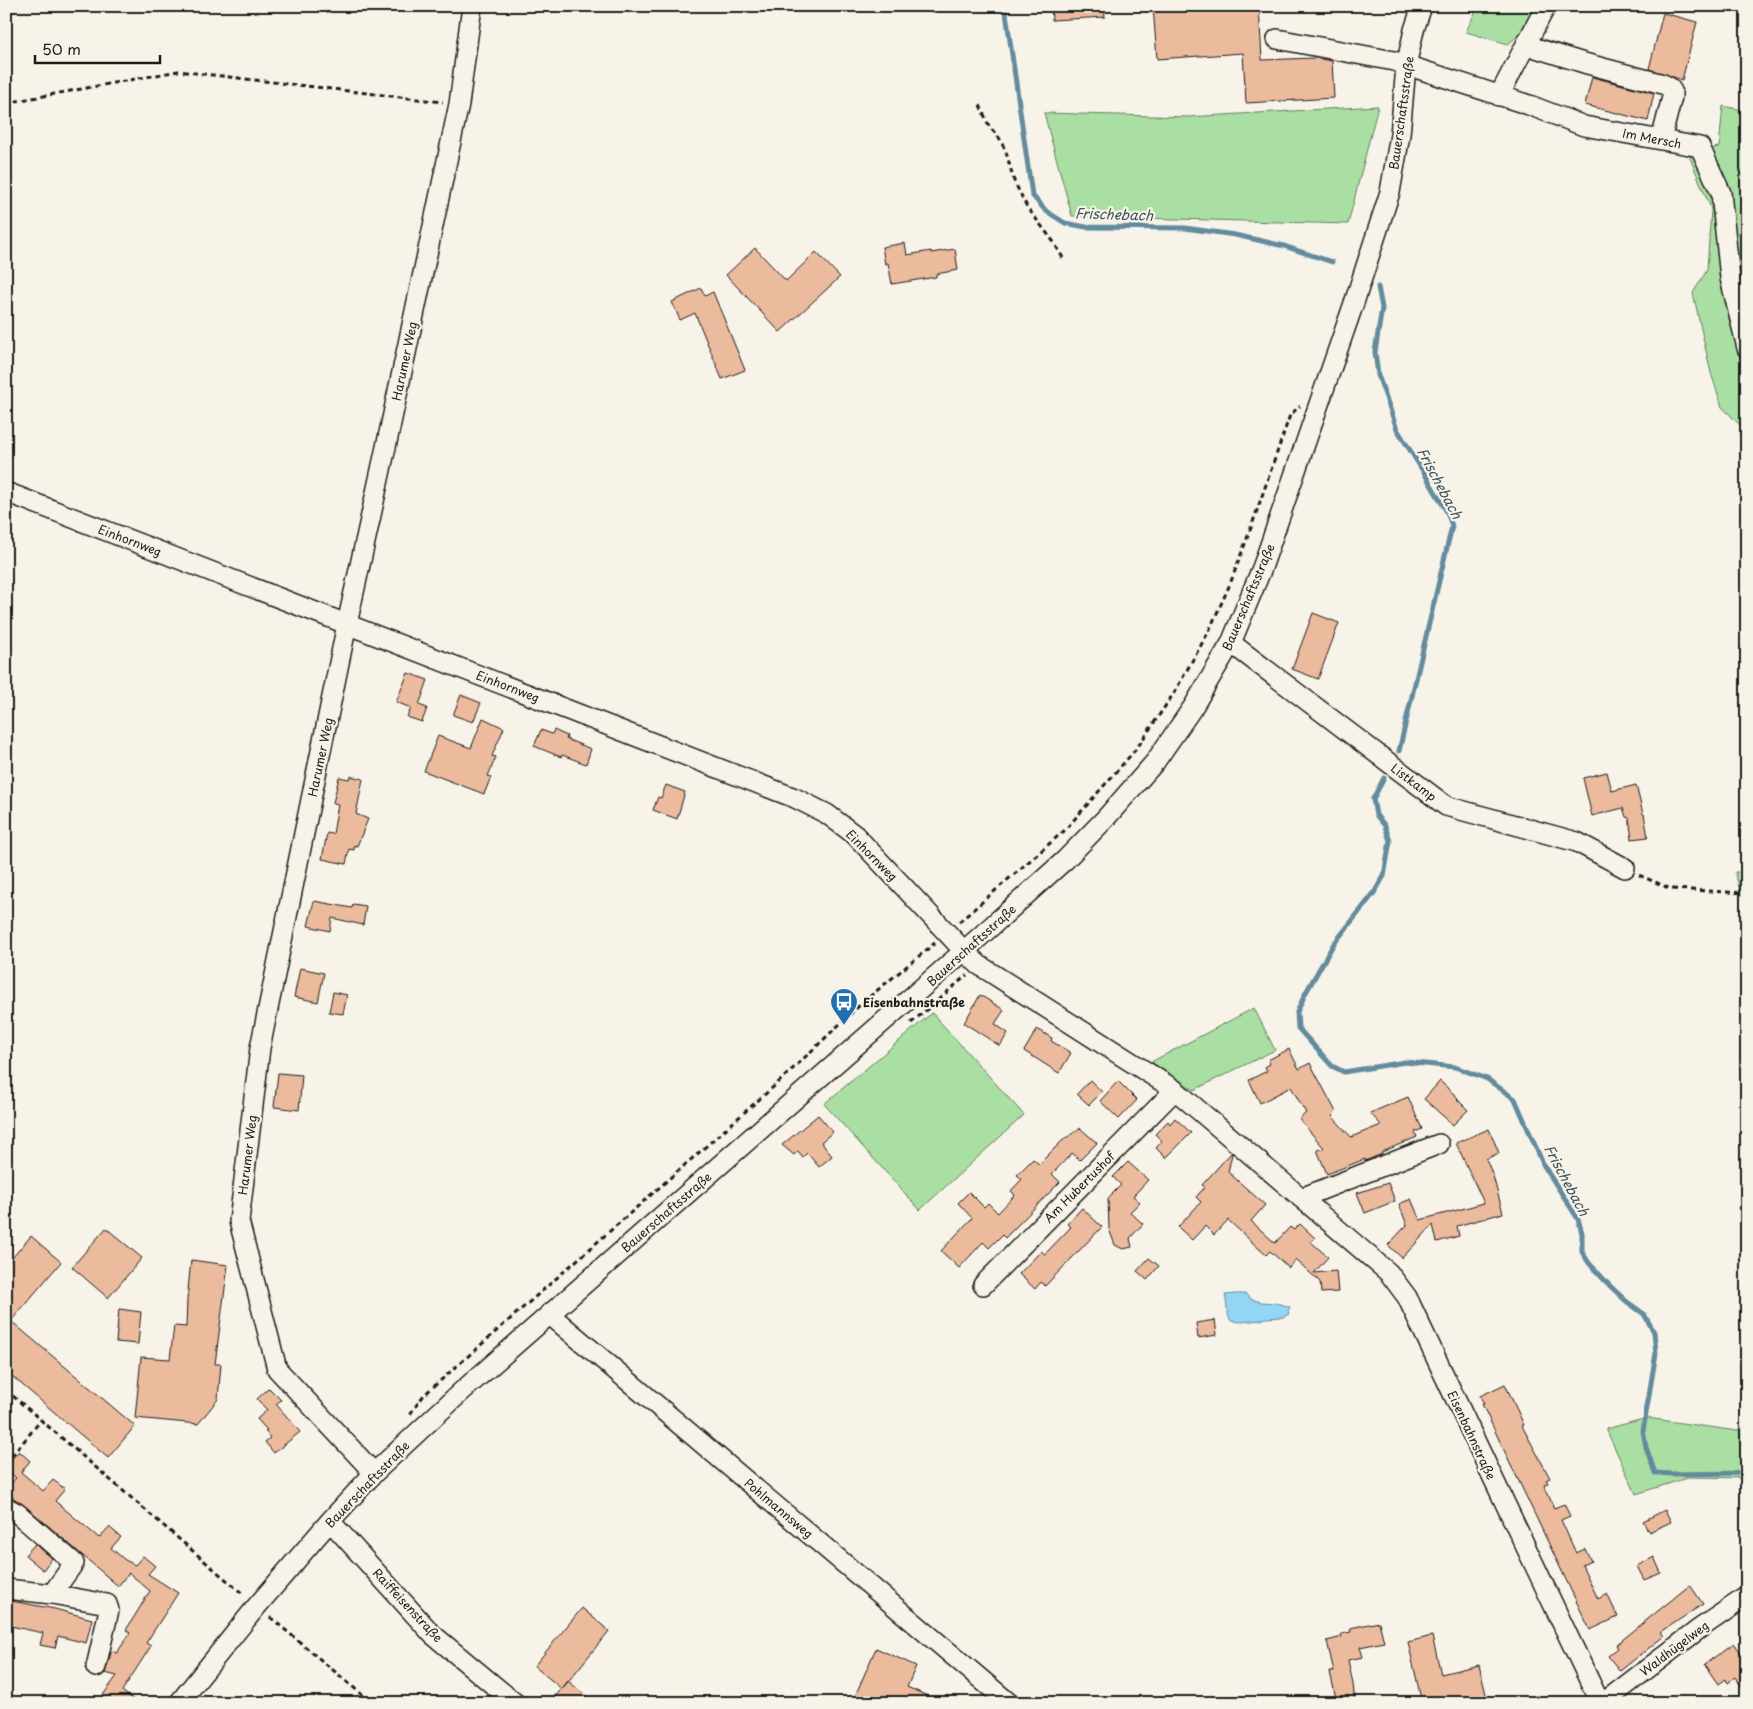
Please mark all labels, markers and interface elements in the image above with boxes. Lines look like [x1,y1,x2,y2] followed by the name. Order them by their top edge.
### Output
[35,32,160,64] scale bar
[42,37,81,60] text: 50 m
[1384,55,1418,171] street label: Bauerschaftsstraße
[1621,123,1683,153] street label: Im Mersch
[1075,202,1154,226] water label: Frischebach
[387,320,421,402] street label: Harumer Weg
[1412,444,1468,523] water label: Frischebach
[96,520,164,560] street label: Einhornweg
[1217,541,1279,653] street label: Bauerschaftsstraße
[474,666,542,706] street label: Einhornweg
[303,716,337,798] street label: Harumer Weg
[1387,759,1441,805] street label: Listkamp
[842,825,902,885] street label: Einhornweg
[922,900,1020,990] street label: Bauerschaftsstraße
[829,987,859,1026] bus stop icon: Eisenbahnstraße
[863,993,965,1011] place label: Eisenbahnstraße
[233,1114,261,1196] street label: Harumer Weg
[1539,1141,1595,1220] water label: Frischebach
[1039,1146,1120,1227] street label: Am Hubertushof
[617,1168,715,1256] street label: Bauerschaftsstraße
[1443,1388,1501,1482] street label: Eisenbahnstraße
[321,1437,413,1531] street label: Bauerschaftsstraße
[741,1474,817,1542] street label: Pohlmannsweg
[369,1564,447,1646] street label: Raiffeisenstraße
[1636,1616,1712,1680] street label: Waldhügelweg

